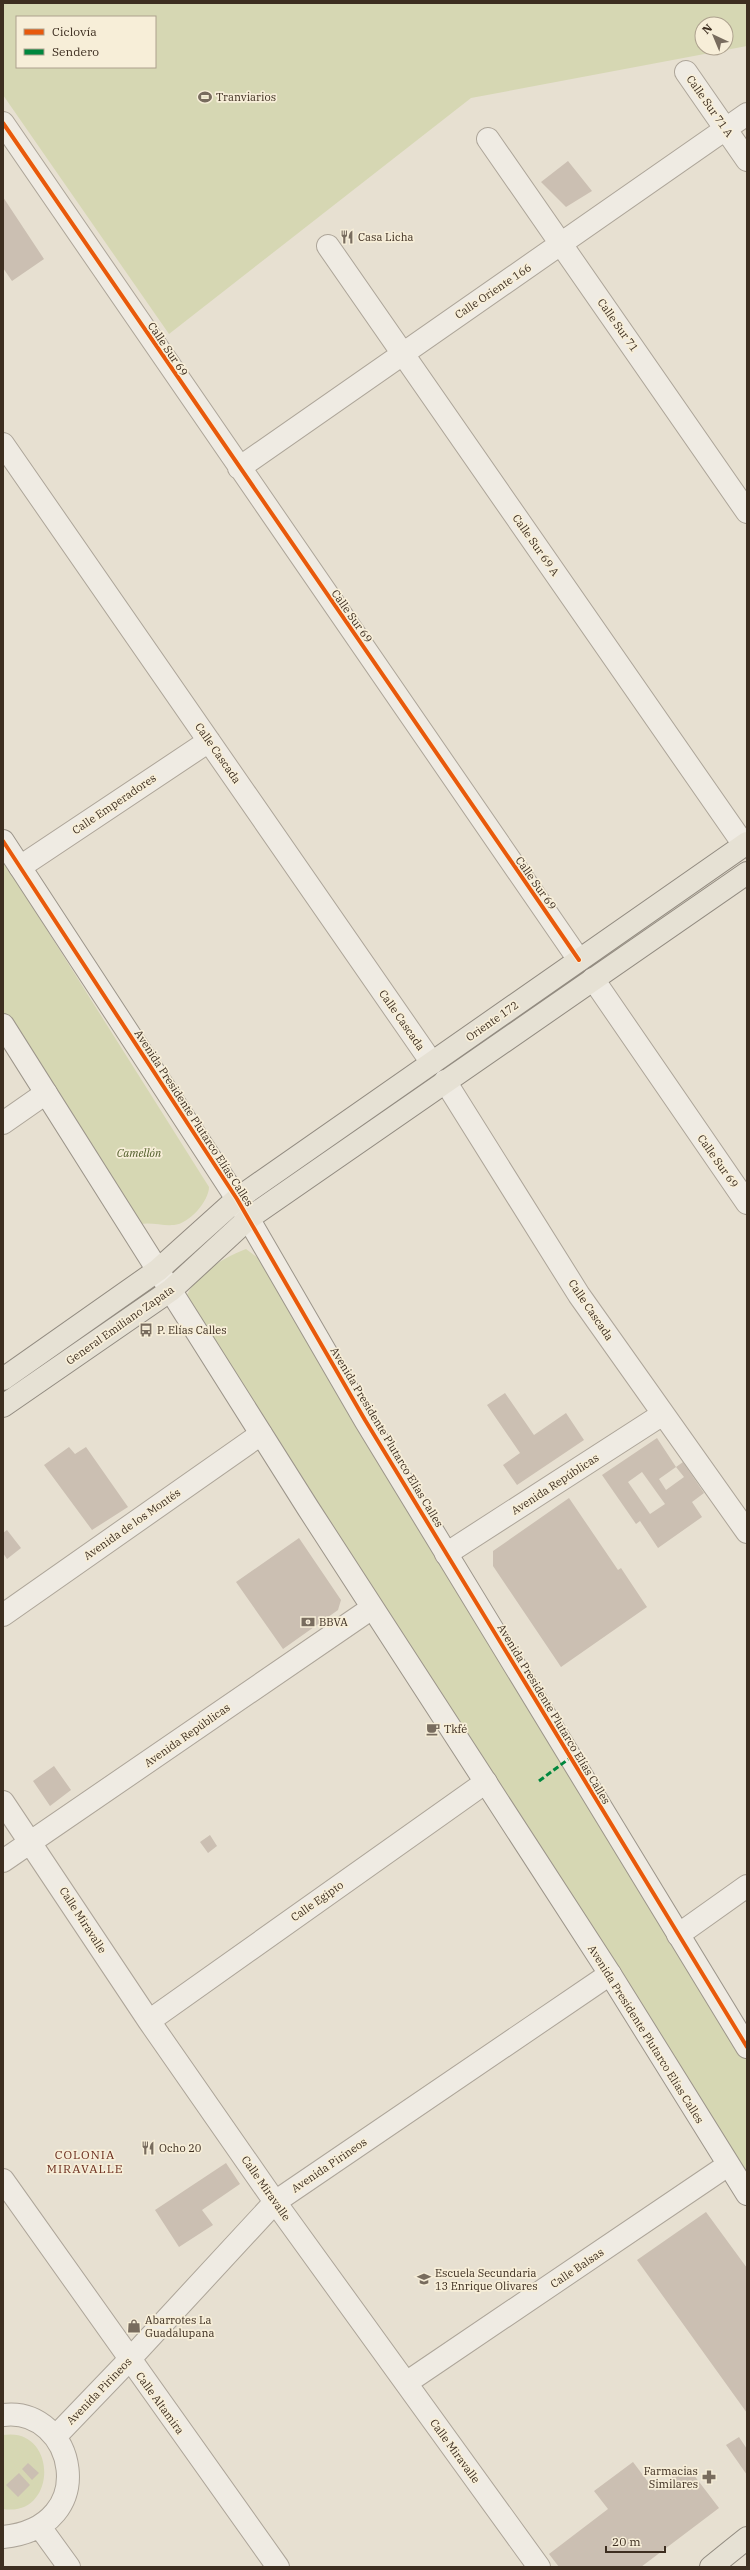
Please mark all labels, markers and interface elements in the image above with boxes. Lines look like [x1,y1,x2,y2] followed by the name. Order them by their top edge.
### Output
[16,16,156,68] legend
[694,16,734,56] north arrow
[699,21,715,37] text: N
[52,24,97,39] text: Ciclovía
[52,44,99,59] text: Sendero
[684,72,737,140] street label: Calle Sur 71 A
[197,89,213,105] sports icon: Tranviarios
[216,90,276,104] place label: Tranviarios
[339,229,355,245] restaurant icon: Casa Licha
[358,230,414,244] place label: Casa Licha
[452,260,534,322] street label: Calle Oriente 166
[594,296,642,354] street label: Calle Sur 71
[145,319,191,379] street label: Calle Sur 69
[510,511,563,579] street label: Calle Sur 69 A
[328,587,376,645] street label: Calle Sur 69
[192,720,244,786] street label: Calle Cascada
[69,771,159,837] street label: Calle Emperadores
[512,854,560,912] street label: Calle Sur 69
[376,987,428,1053] street label: Calle Cascada
[463,998,521,1044] street label: Oriente 172
[132,1027,256,1209] street label: Avenida Presidente Plutarco Elías Calles
[694,1132,742,1190] street label: Calle Sur 69
[117,1146,162,1160] park label: Camellón
[565,1277,617,1343] street label: Calle Cascada
[63,1282,177,1368] street label: General Emiliano Zapata
[138,1322,154,1338] bus stop icon: P. Elías Calles
[157,1323,227,1337] place label: P. Elías Calles
[328,1344,446,1530] street label: Avenida Presidente Plutarco Elías Calles
[509,1450,601,1518] street label: Avenida Repúblicas
[81,1485,183,1563] street label: Avenida de los Montés
[300,1614,316,1630] bank icon: BBVA
[319,1615,348,1629] place label: BBVA
[495,1621,613,1807] street label: Avenida Presidente Plutarco Elías Calles
[141,1700,233,1770] street label: Avenida Repúblicas
[425,1721,441,1737] cafe icon: Tkfé
[444,1722,467,1736] place label: Tkfé
[288,1878,346,1924] street label: Calle Egipto
[56,1884,110,1956] street label: Calle Miravalle
[585,1942,707,2126] street label: Avenida Presidente Plutarco Elías Calles
[289,2135,369,2195] street label: Avenida Pirineos
[140,2140,156,2156] restaurant icon: Ocho 20
[159,2141,202,2155] place label: Ocho 20
[47,2147,123,2176] district label: COLONIA MIRAVALLE
[238,2153,294,2223] street label: Calle Miravalle
[548,2245,606,2291] street label: Calle Balsas
[435,2266,538,2293] place label: Escuela Secundaria 13 Enrique Olivares
[416,2271,432,2287] school or university icon: Escuela Secundaria 13 Enrique Olivares
[145,2313,214,2340] place label: Abarrotes La Guadalupana
[126,2318,142,2334] shop icon: Abarrotes La Guadalupana
[63,2355,135,2427] street label: Avenida Pirineos
[133,2369,187,2437] street label: Calle Altamira
[427,2416,483,2486] street label: Calle Miravalle
[644,2464,698,2491] place label: Farmacias Similares
[701,2469,717,2485] pharmacy icon: Farmacias Similares
[606,2528,665,2554] scale bar
[612,2534,641,2549] text: 20 m

